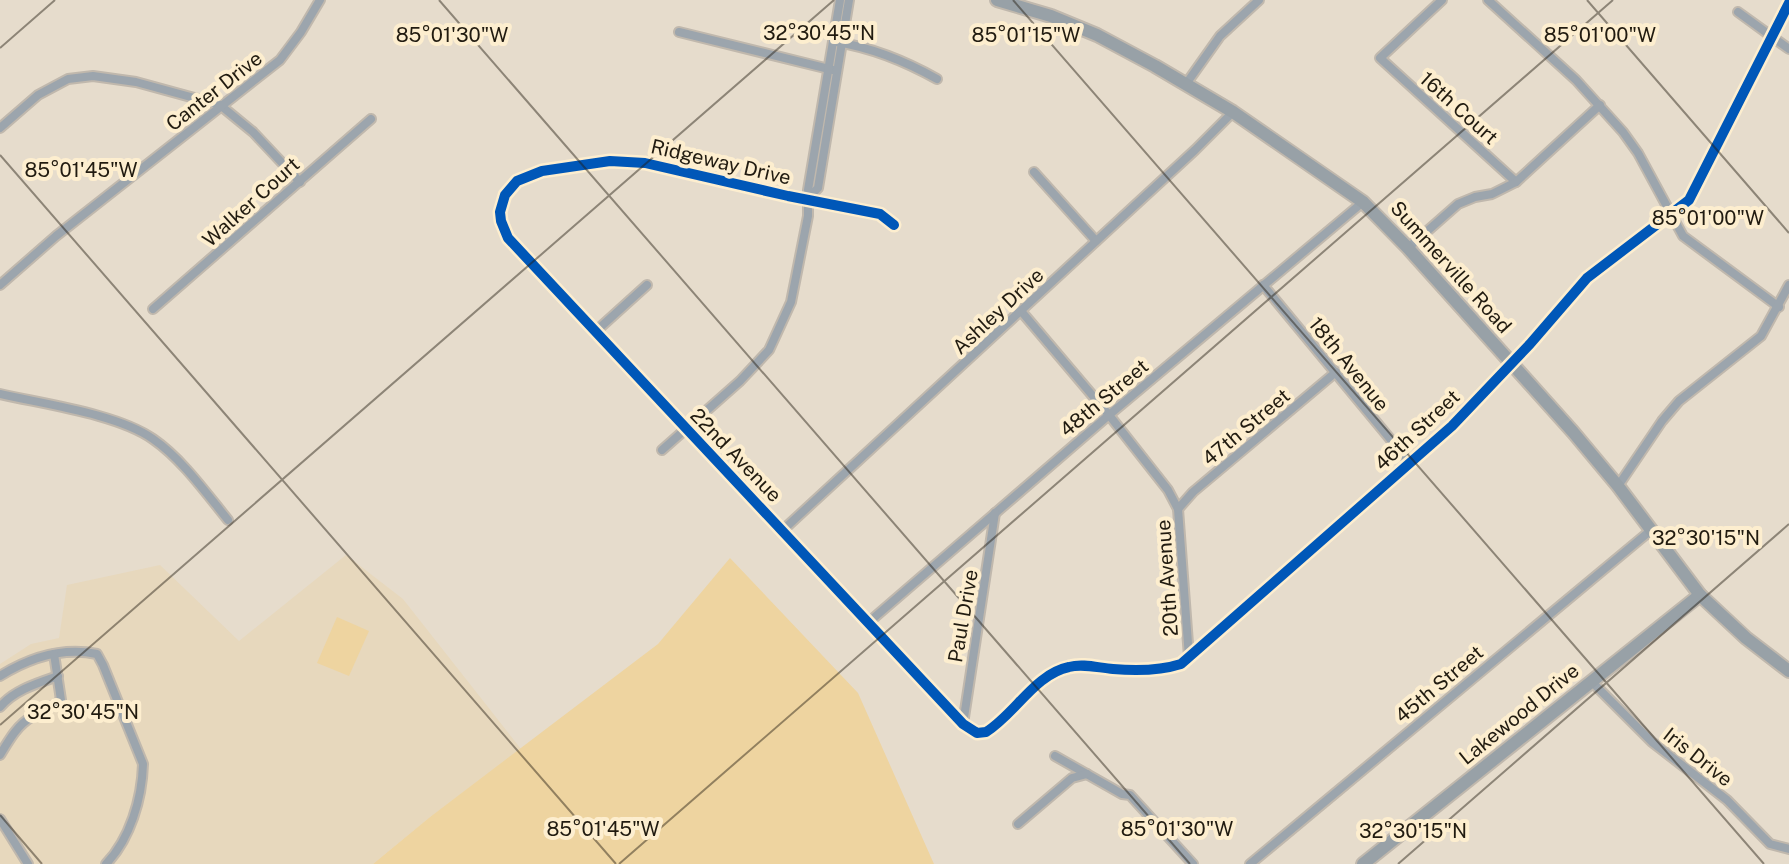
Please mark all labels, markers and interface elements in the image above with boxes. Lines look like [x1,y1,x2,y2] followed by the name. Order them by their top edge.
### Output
[763,21,875,45] text: 32°30'45"N
[396,23,508,47] text: 85°01'30"W
[972,23,1080,47] text: 85°01'15"W
[1544,23,1656,47] text: 85°01'00"W
[161,46,267,136] street label: Canter Drive
[1415,67,1503,149] street label: 16th Court
[649,134,793,190] street label: Ridgeway Drive
[198,152,304,252] street label: Walker Court
[24,158,138,182] text: 85°01'45"W
[1386,196,1516,338] street label: Summerville Road
[1652,206,1764,230] text: 85°01'00"W
[948,263,1048,359] street label: Ashley Drive
[1304,312,1394,416] street label: 18th Avenue
[1055,354,1153,442] street label: 48th Street
[1197,383,1295,471] street label: 47th Street
[1369,385,1465,475] street label: 46th Street
[685,403,787,507] street label: 22nd Avenue
[1151,519,1183,637] street label: 20th Avenue
[1652,526,1760,550] text: 32°30'15"N
[943,568,983,664] street label: Paul Drive
[1390,640,1488,728] street label: 45th Street
[1454,658,1584,770] street label: Lakewood Drive
[27,700,139,724] text: 32°30'45"N
[1659,723,1737,791] street label: Iris Drive
[546,817,660,841] text: 85°01'45"W
[1121,817,1233,841] text: 85°01'30"W
[1359,819,1467,843] text: 32°30'15"N

